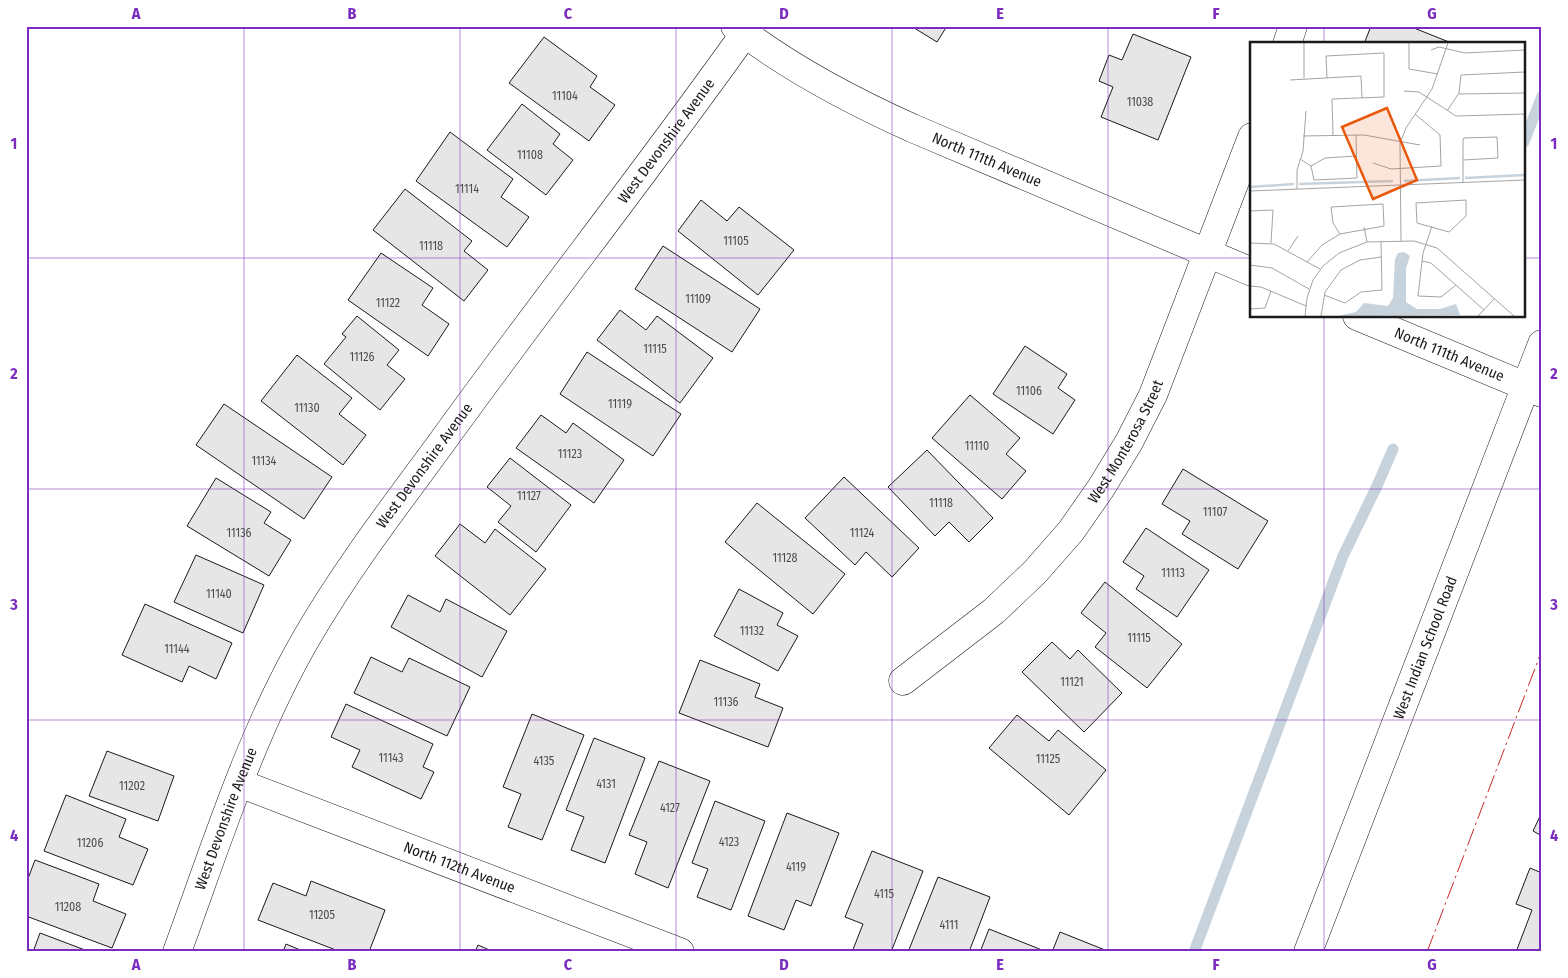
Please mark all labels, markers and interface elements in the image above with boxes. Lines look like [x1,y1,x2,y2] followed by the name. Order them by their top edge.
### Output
[131,4,141,23] text: A
[348,4,357,23] text: B
[564,4,573,23] text: C
[779,4,789,23] text: D
[996,4,1004,23] text: E
[1212,4,1220,23] text: F
[1427,4,1437,23] text: G
[1250,42,1526,318] inset map
[614,75,718,207] street label: West Devonshire Avenue
[552,89,578,103] house number: 11104
[1127,95,1153,109] house number: 11038
[929,129,1044,191] street label: North 111th Avenue
[11,134,17,153] text: 1
[1551,134,1557,153] text: 1
[517,148,543,162] house number: 11108
[455,182,479,196] house number: 11114
[723,234,749,248] house number: 11105
[419,239,443,253] house number: 11118
[685,292,711,306] house number: 11109
[376,296,400,310] house number: 11122
[1392,324,1507,385] street label: North 111th Avenue
[643,342,667,356] house number: 11115
[350,350,375,364] house number: 11126
[9,364,18,383] text: 2
[1549,364,1558,383] text: 2
[1084,377,1167,507] street label: West Monterosa Street
[1016,384,1042,398] house number: 11106
[608,397,632,411] house number: 11119
[372,400,476,532] street label: West Devonshire Avenue
[294,401,320,415] house number: 11130
[965,439,989,453] house number: 11110
[558,447,582,461] house number: 11123
[252,454,277,468] house number: 11134
[517,489,541,503] house number: 11127
[929,496,953,510] house number: 11118
[1203,505,1227,519] house number: 11107
[226,526,252,540] house number: 11136
[850,526,874,540] house number: 11124
[773,551,798,565] house number: 11128
[1161,566,1185,580] house number: 11113
[1389,574,1461,722] street label: West Indian School Road
[206,587,232,601] house number: 11140
[9,595,18,614] text: 3
[1549,595,1558,614] text: 3
[740,624,764,638] house number: 11132
[1127,631,1151,645] house number: 11115
[164,642,190,656] house number: 11144
[1060,675,1084,689] house number: 11121
[713,695,739,709] house number: 11136
[191,745,261,892] street label: West Devonshire Avenue
[379,751,403,765] house number: 11143
[1036,752,1061,766] house number: 11125
[534,754,555,768] house number: 4135
[596,777,616,791] house number: 4131
[119,779,145,793] house number: 11202
[660,801,680,815] house number: 4127
[10,826,18,845] text: 4
[1550,826,1558,845] text: 4
[719,835,739,849] house number: 4123
[77,836,103,850] house number: 11206
[401,838,518,897] street label: North 112th Avenue
[786,860,806,874] house number: 4119
[874,887,894,901] house number: 4115
[55,900,81,914] house number: 11208
[309,908,336,922] house number: 11205
[940,918,958,932] house number: 4111
[131,955,141,974] text: A
[348,955,357,974] text: B
[564,955,573,974] text: C
[779,955,789,974] text: D
[996,955,1004,974] text: E
[1212,955,1220,974] text: F
[1427,955,1437,974] text: G

